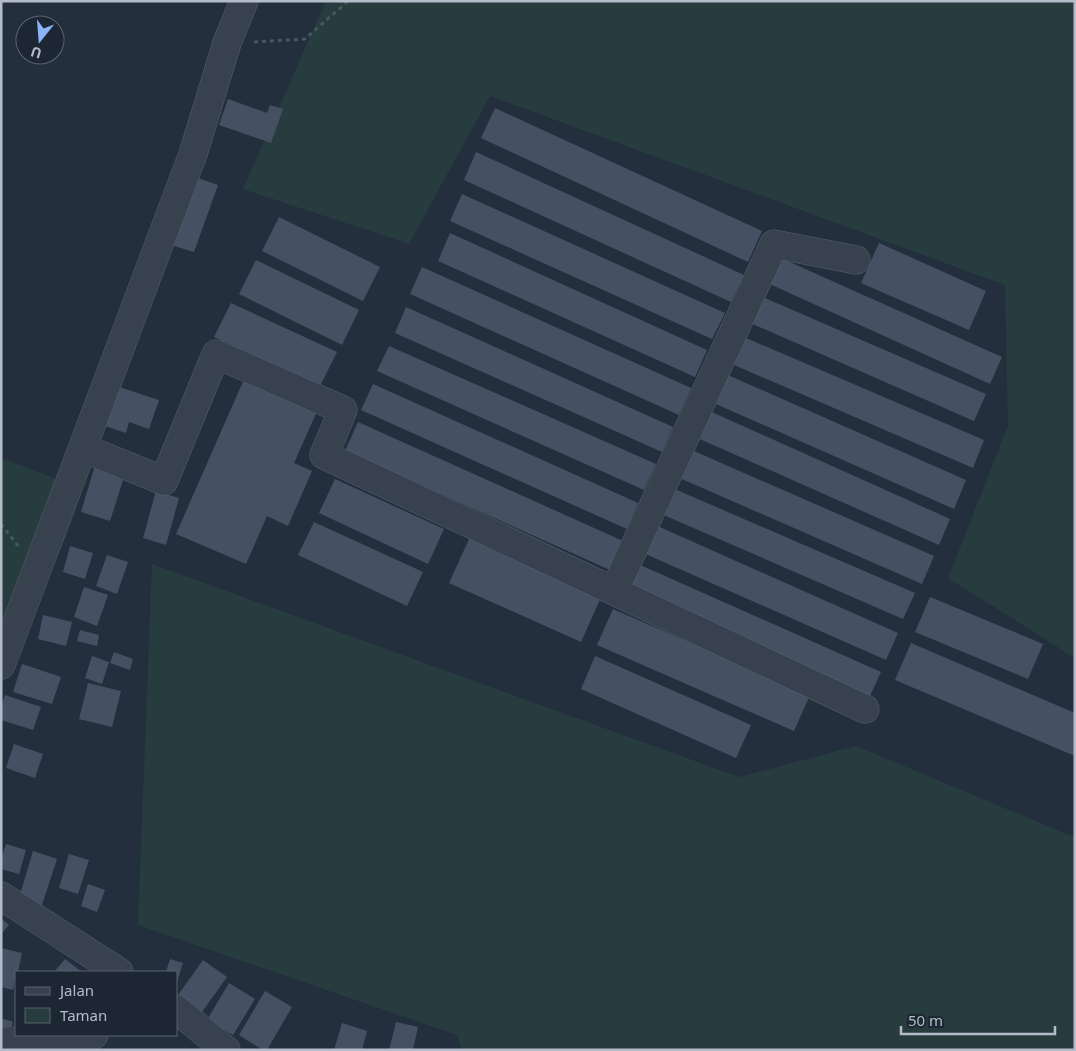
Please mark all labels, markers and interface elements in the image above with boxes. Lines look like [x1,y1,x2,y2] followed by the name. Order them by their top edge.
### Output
[15,15,65,65] north arrow
[28,42,44,64] text: U
[15,971,178,1036] legend
[58,980,94,1000] text: Jalan
[901,1004,1055,1036] scale bar
[60,1005,107,1025] text: Taman
[908,1010,943,1030] text: 50 m

